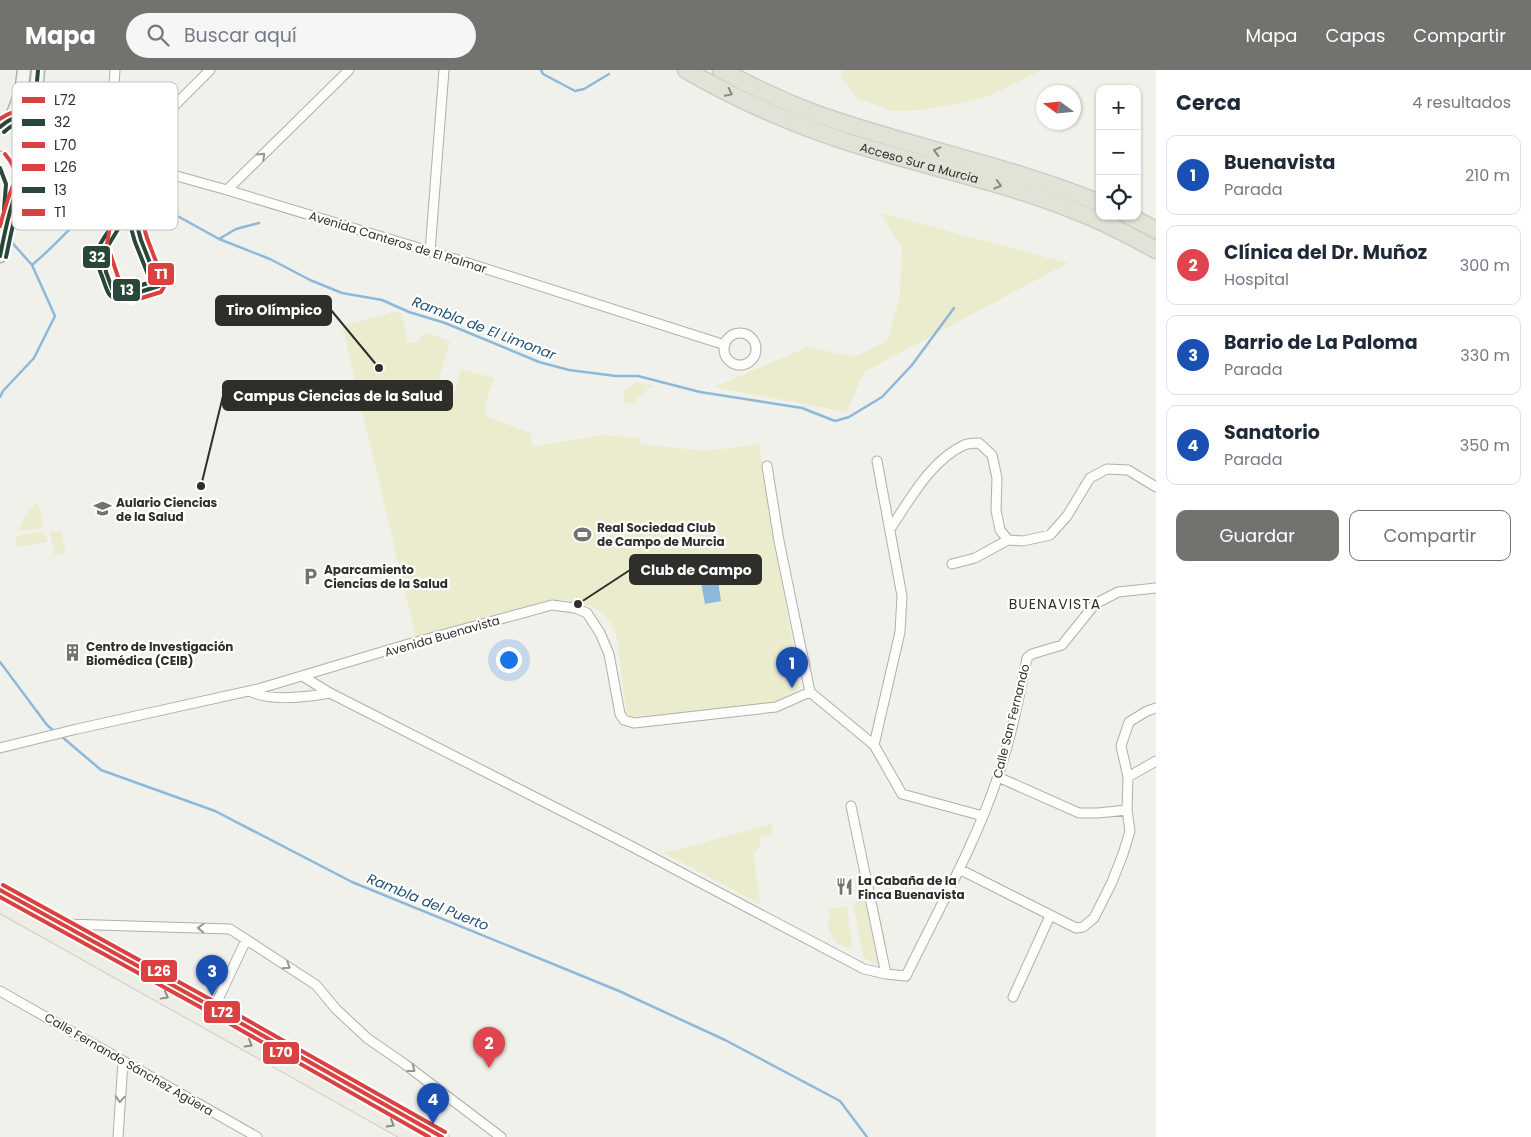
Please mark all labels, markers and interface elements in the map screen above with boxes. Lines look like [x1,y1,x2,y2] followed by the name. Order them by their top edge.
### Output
[126,13,476,58] search box
[25,19,96,52] text: Mapa
[144,21,172,49] icon: search
[184,22,297,49] text: Buscar aquí
[1245,23,1298,48] text: Mapa
[1326,23,1385,48] text: Capas
[1413,23,1506,48] text: Compartir
[12,82,178,230] legend
[1036,85,1081,130] north arrow
[1096,85,1141,220] map controls
[1096,85,1141,130] button: +
[724,87,733,97] one-way arrow
[1176,88,1241,117] text: Cerca
[54,90,76,110] text: L72
[1412,91,1511,114] text: 4 resultados
[54,112,70,132] text: 32
[1096,130,1141,175] button: −
[54,135,76,155] text: L70
[858,138,981,187] street label: Acceso Sur a Murcia
[933,146,941,156] one-way arrow
[1224,149,1335,176] text: Buenavista
[256,153,265,162] one-way arrow
[54,157,77,177] text: L26
[1190,164,1196,187] text: 1
[1465,164,1510,187] text: 210 m
[1096,175,1141,220] button: locate
[1224,178,1283,201] text: Parada
[54,180,67,200] text: 13
[993,180,1002,190] one-way arrow
[54,202,66,222] text: T1
[307,207,489,277] street label: Avenida Canteros de El Palmar
[1224,239,1427,266] text: Clínica del Dr. Muñoz
[82,245,111,269] line badge: 32
[89,247,105,267] text: 32
[1188,254,1198,277] text: 2
[1460,254,1510,277] text: 300 m
[147,262,175,286] line badge: T1
[154,264,168,284] text: T1
[1224,268,1289,291] text: Hospital
[112,278,141,302] line badge: 13
[120,280,134,300] text: 13
[409,291,560,365] water label: Rambla de El Limonar
[216,296,331,325] callout: Tiro Olímpico
[226,300,322,320] text: Tiro Olímpico
[1224,329,1418,356] text: Barrio de La Paloma
[1188,344,1198,367] text: 3
[1460,344,1510,367] text: 330 m
[1224,358,1283,381] text: Parada
[223,381,452,410] callout: Campus Ciencias de la Salud
[233,386,443,406] text: Campus Ciencias de la Salud
[1224,419,1320,446] text: Sanatorio
[1188,434,1198,457] text: 4
[1460,434,1510,457] text: 350 m
[1224,448,1283,471] text: Parada
[116,494,218,525] place label: Aulario Ciencias de la Salud
[92,499,112,519] school or university icon: Aulario Ciencias de la Salud
[1176,510,1339,561] button: Guardar
[1349,510,1511,561] button: Compartir
[597,519,725,550] place label: Real Sociedad Club de Campo de Murcia
[573,524,593,544] sports icon: Real Sociedad Club de Campo de Murcia
[630,555,761,584] callout: Club de Campo
[640,560,752,580] text: Club de Campo
[324,561,448,592] place label: Aparcamiento Ciencias de la Salud
[300,566,320,586] parking icon: Aparcamiento Ciencias de la Salud
[1009,594,1101,614] district label: BUENAVISTA
[382,611,502,661] street label: Avenida Buenavista
[86,638,233,669] place label: Centro de Investigación Biomédica (CEIB)
[62,643,82,663] building icon: Centro de Investigación Biomédica (CEIB)
[496,647,522,673] your location
[776,647,808,688] pin: 1
[989,662,1033,780] street label: Calle San Fernando
[364,868,492,936] water label: Rambla del Puerto
[858,872,965,903] place label: La Cabaña de la Finca Buenavista
[834,877,854,897] restaurant icon: La Cabaña de la Finca Buenavista
[196,923,204,933] one-way arrow
[196,955,228,996] pin: 3
[140,959,178,983] line badge: L26
[281,960,291,969] one-way arrow
[147,961,171,981] text: L26
[160,990,169,1000] one-way arrow
[203,1000,241,1024] line badge: L72
[211,1002,233,1022] text: L72
[42,1009,216,1119] street label: Calle Fernando Sánchez Agüera
[473,1027,505,1068] pin: 2
[244,1038,253,1048] one-way arrow
[262,1041,300,1065] line badge: L70
[269,1042,293,1062] text: L70
[406,1063,415,1071] one-way arrow
[417,1083,449,1124] pin: 4
[115,1095,126,1103] one-way arrow
[385,1118,394,1128] one-way arrow

